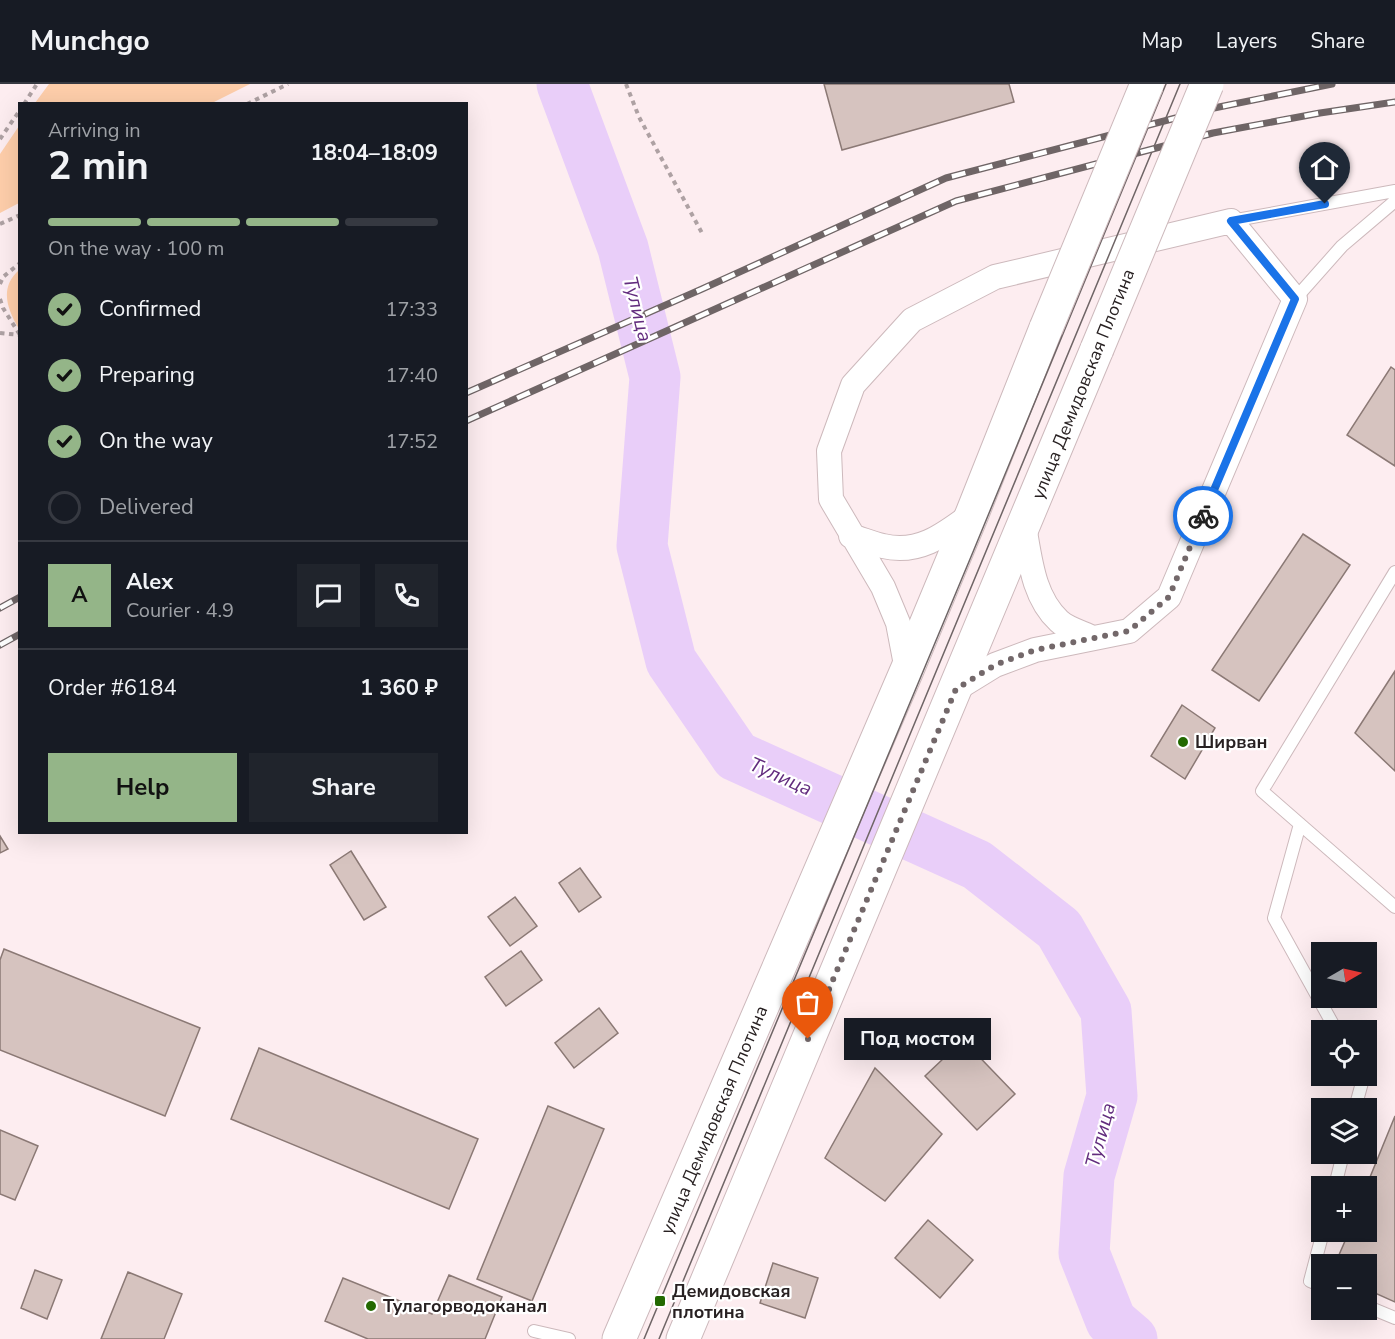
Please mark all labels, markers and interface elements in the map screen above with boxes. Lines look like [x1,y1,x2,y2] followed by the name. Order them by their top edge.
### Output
[30,22,150,60] text: Munchgo
[1141,27,1183,55] text: Map
[1216,27,1277,55] text: Layers
[1310,27,1365,55] text: Share
[48,117,141,144] text: Arriving in
[310,138,438,168] text: 18:04–18:09
[48,140,149,193] text: 2 min
[1299,142,1350,204] pin
[1308,151,1341,184] icon: home
[48,235,224,262] text: On the way · 100 m
[1026,265,1140,503] street label: улица Демидовская Плотина
[616,274,659,345] water label: Тулица
[48,293,81,326] icon: check
[99,294,201,324] text: Confirmed
[385,296,438,323] text: 17:33
[48,359,81,392] icon: check
[99,360,195,390] text: Preparing
[385,362,438,389] text: 17:40
[48,425,81,458] icon: check
[99,426,213,456] text: On the way
[385,428,438,455] text: 17:52
[1173,486,1233,546] courier
[99,492,194,522] text: Delivered
[1187,500,1220,533] icon: bike
[297,564,360,627] button: chat
[375,564,438,627] button: phone
[126,567,173,597] text: Alex
[71,580,88,610] text: A
[126,597,234,624] text: Courier · 4.9
[48,673,177,703] text: Order #6184
[360,673,438,703] text: 1 360 ₽
[1195,730,1267,754] place label: Ширван
[1176,735,1190,749] marker: Ширван
[745,751,817,802] water label: Тулица
[48,753,237,822] button: Help
[249,753,438,822] button: Share
[1311,942,1377,1008] north arrow
[1311,942,1377,1320] map controls
[782,977,833,1039] pin
[791,986,824,1019] icon: bag
[655,1002,773,1238] street label: улица Демидовская Плотина
[844,1018,991,1060] callout: Под мостом
[1311,1020,1377,1086] button: locate
[860,1025,975,1052] text: Под мостом
[1311,1098,1377,1164] button: layers
[1079,1100,1122,1171] water label: Тулица
[1311,1176,1377,1242] button: +
[1311,1254,1377,1320] button: −
[672,1279,791,1324] place label: Демидовская плотина
[383,1294,547,1318] place label: Тулагорводоканал
[653,1294,667,1308] marker: Демидовская плотина
[364,1299,378,1313] marker: Тулагорводоканал

